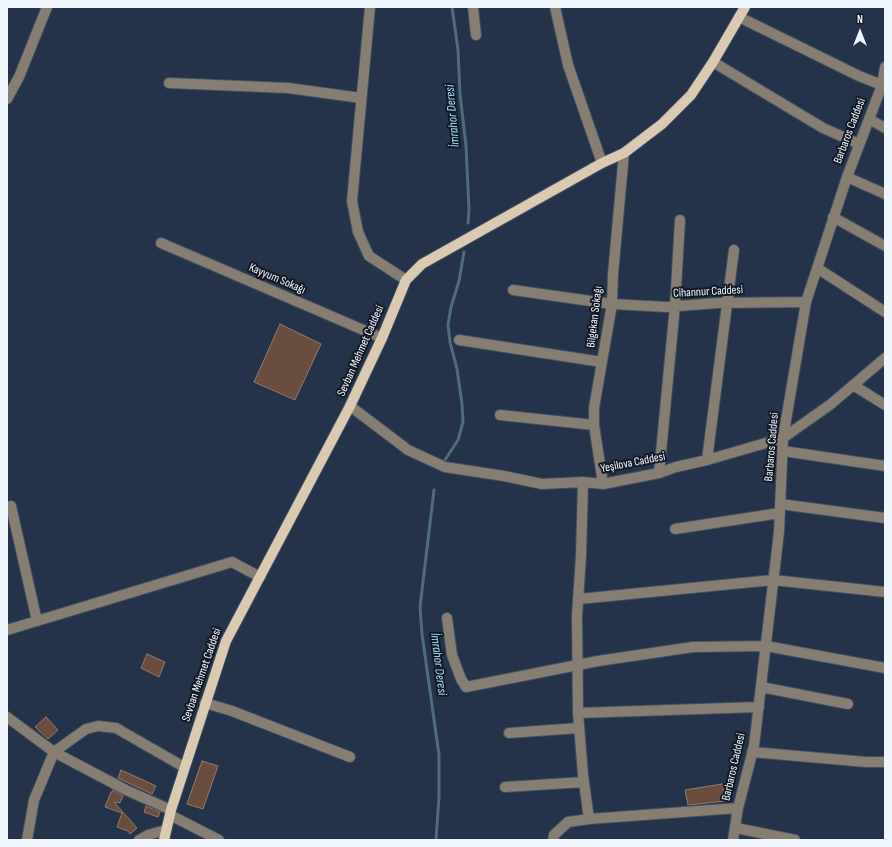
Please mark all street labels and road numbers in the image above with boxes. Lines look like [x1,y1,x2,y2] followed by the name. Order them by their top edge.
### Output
[831,96,869,166] street label: Barbaros Caddesi
[247,261,307,297] street label: Kayyum Sokağı
[673,283,743,301] street label: Cihannur Caddesi
[584,285,606,349] street label: Bilgekan Sokağı
[335,303,387,399] street label: Sevban Mehmet Caddesi
[762,412,782,482] street label: Barbaros Caddesi
[599,450,667,476] street label: Yeşilova Caddesi
[179,626,225,724] street label: Sevban Mehmet Caddesi
[719,732,749,802] street label: Barbaros Caddesi

